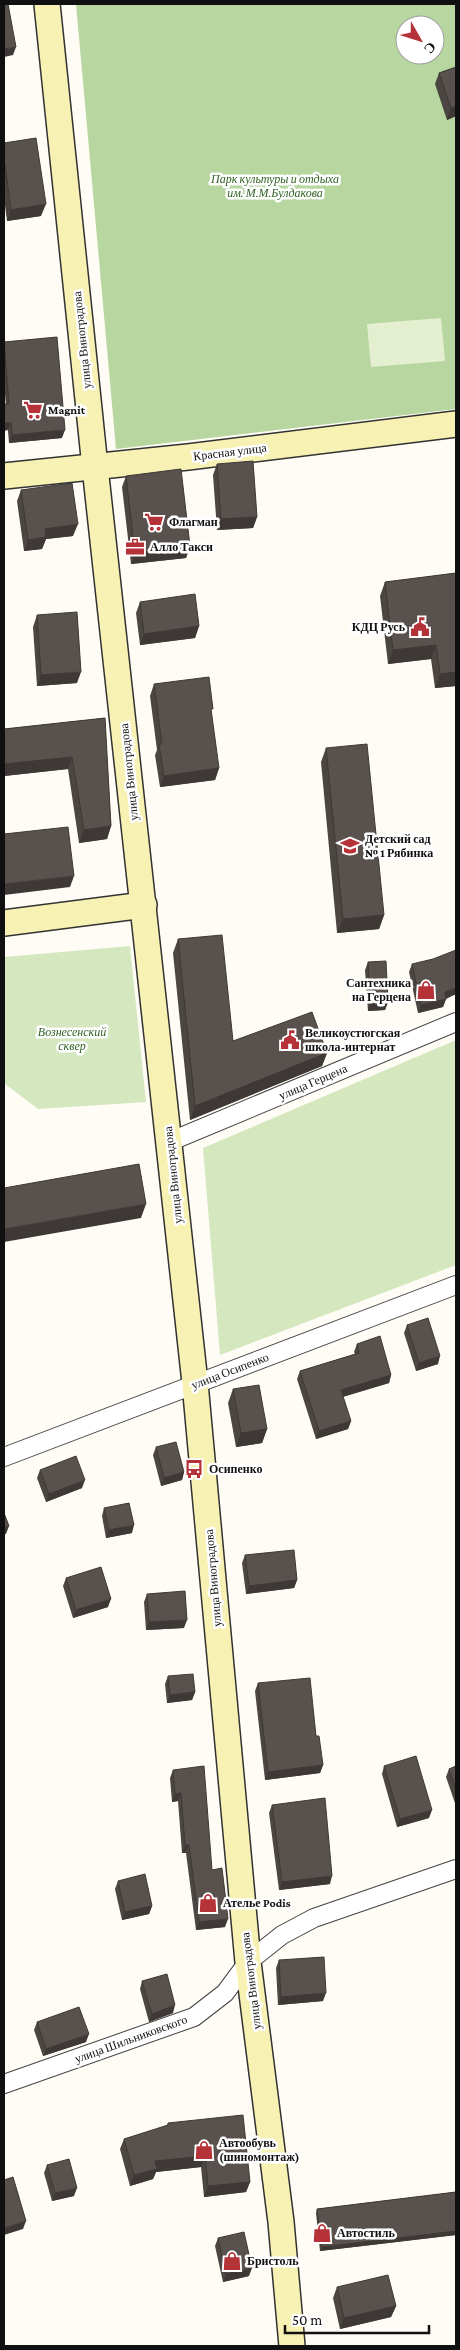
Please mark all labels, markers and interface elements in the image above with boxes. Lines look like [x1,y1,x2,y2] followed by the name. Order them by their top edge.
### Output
[395,15,445,65] north arrow
[421,39,440,57] text: С
[210,172,339,200] park label: Парк культуры и отдыха им. М.М.Булдакова
[70,290,94,389] street label: улица Виноградова
[22,399,44,421] supermarket icon: Magnit
[48,403,86,417] place label: Magnit
[193,440,268,463] street label: Красная улица
[143,511,165,533] supermarket icon: Флагман
[169,515,218,529] place label: Флагман
[124,536,146,558] office icon: Алло Такси
[150,540,213,554] place label: Алло Такси
[409,616,431,638] public building icon: КДЦ Русь
[352,620,406,634] place label: КДЦ Русь
[117,722,141,821] street label: улица Виноградова
[365,832,433,860] place label: Детский сад № 1 Рябинка
[339,835,361,857] school or university icon: Детский сад № 1 Рябинка
[346,976,411,1004] place label: Сантехника на Герцена
[415,979,437,1001] shop icon: Сантехника на Герцена
[38,1025,106,1053] park label: Вознесенский сквер
[305,1026,401,1054] place label: Великоустюгская школа-интернат
[279,1029,301,1051] public building icon: Великоустюгская школа-интернат
[277,1061,350,1103] street label: улица Герцена
[161,1125,185,1224] street label: улица Виноградова
[189,1350,271,1392] street label: улица Осипенко
[183,1458,205,1480] bus stop icon: Осипенко
[209,1462,262,1476] place label: Осипенко
[202,1528,224,1627] street label: улица Виноградова
[197,1892,219,1914] shop icon: Ателье Podis
[223,1896,291,1910] place label: Ателье Podis
[238,1931,264,2030] street label: улица Виноградова
[73,2012,189,2066] street label: улица Шильниковского
[219,2136,300,2164] place label: Автообувь (шиномонтаж)
[193,2139,215,2161] shop icon: Автообувь (шиномонтаж)
[311,2222,333,2244] shop icon: Автостиль
[337,2226,395,2240] place label: Автостиль
[221,2250,243,2272] shop icon: Бристоль
[247,2254,299,2268] place label: Бристоль
[285,2302,429,2334] scale bar
[292,2312,322,2328] text: 50 m

